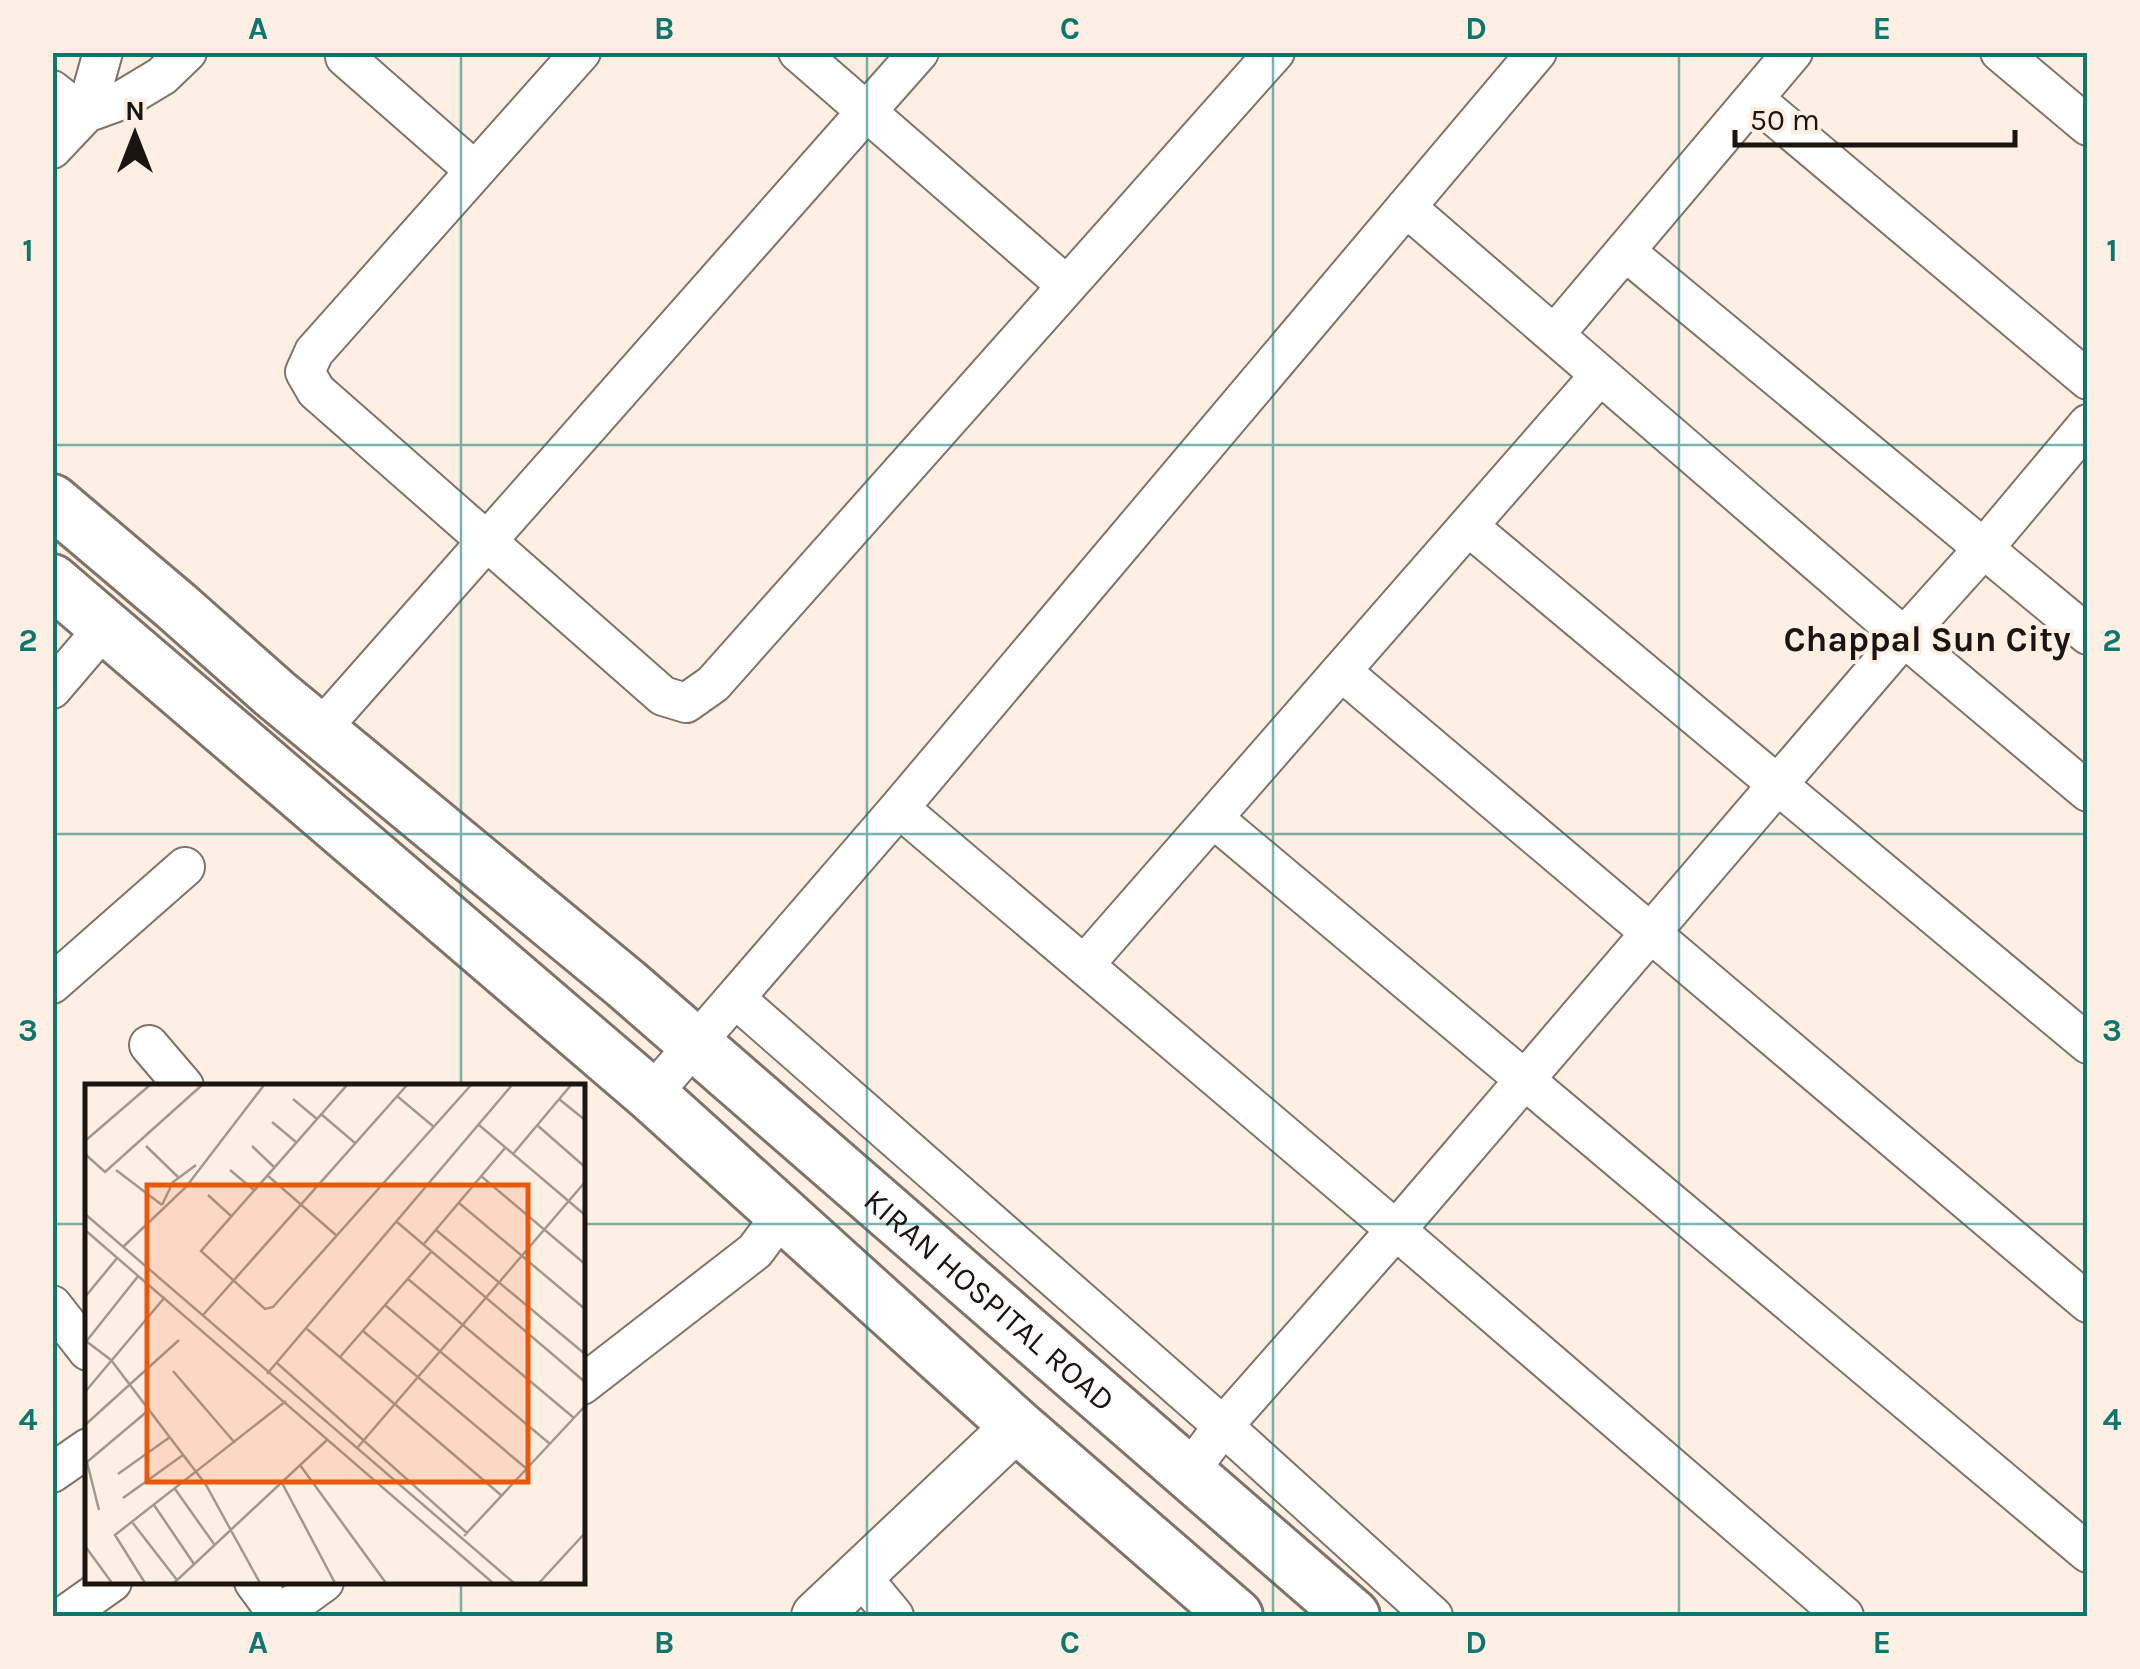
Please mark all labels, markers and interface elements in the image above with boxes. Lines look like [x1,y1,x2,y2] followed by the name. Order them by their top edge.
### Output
[248,10,268,47] text: A
[654,10,674,47] text: B
[1060,10,1080,47] text: C
[1465,10,1487,47] text: D
[1873,10,1891,47] text: E
[85,85,185,185] north arrow
[1735,85,2015,147] scale bar
[125,94,145,127] text: N
[1750,102,1820,138] text: 50 m
[22,232,34,269] text: 1
[2106,232,2118,269] text: 1
[1783,619,2071,661] district label: Chappal Sun City
[18,622,38,659] text: 2
[2102,622,2122,659] text: 2
[18,1012,38,1049] text: 3
[2102,1012,2122,1049] text: 3
[85,1084,585,1584] inset map
[857,1182,1122,1419] street label: KIRAN HOSPITAL ROAD
[18,1401,38,1438] text: 4
[2102,1401,2122,1438] text: 4
[248,1624,268,1661] text: A
[654,1624,674,1661] text: B
[1060,1624,1080,1661] text: C
[1465,1624,1487,1661] text: D
[1873,1624,1891,1661] text: E

